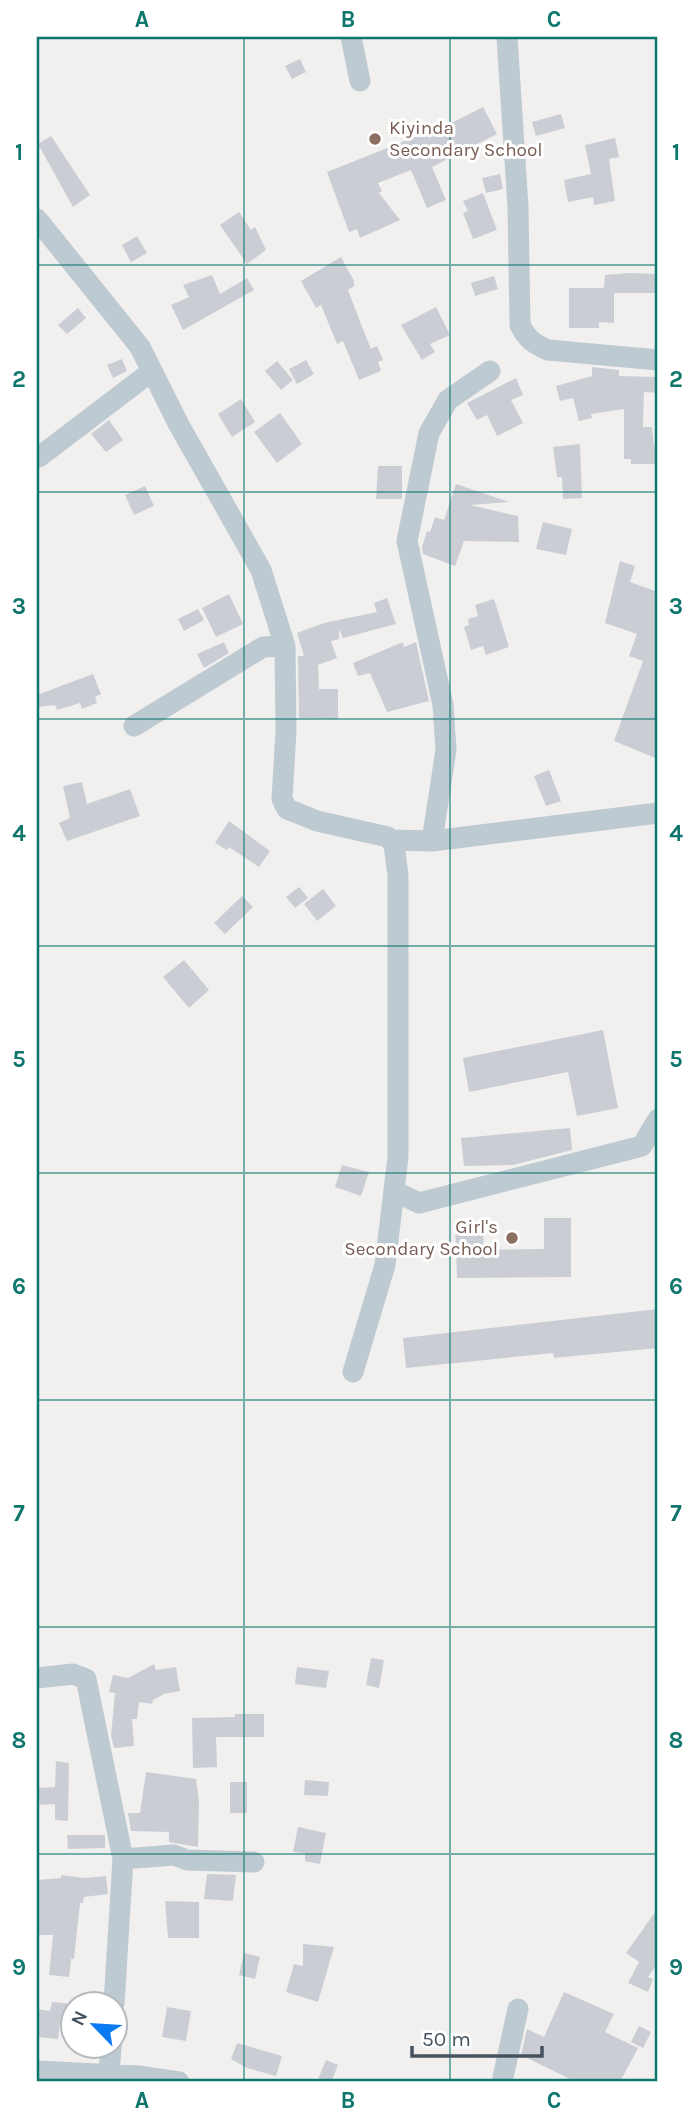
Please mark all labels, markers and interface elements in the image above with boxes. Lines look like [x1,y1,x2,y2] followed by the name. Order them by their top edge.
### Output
[135,6,149,33] text: A
[341,6,355,33] text: B
[547,6,561,33] text: C
[389,117,543,161] place label: Kiyinda Secondary School
[367,131,383,147] marker: Kiyinda Secondary School
[15,139,23,166] text: 1
[672,139,680,166] text: 1
[12,366,26,393] text: 2
[669,366,683,393] text: 2
[12,593,26,620] text: 3
[669,593,683,620] text: 3
[12,820,26,847] text: 4
[669,820,683,847] text: 4
[12,1046,26,1073] text: 5
[669,1046,683,1073] text: 5
[344,1216,498,1260] place label: Girl's Secondary School
[504,1230,520,1246] marker: Girl's Secondary School
[12,1273,26,1300] text: 6
[669,1273,683,1300] text: 6
[13,1500,25,1527] text: 7
[670,1500,682,1527] text: 7
[12,1727,26,1754] text: 8
[669,1727,683,1754] text: 8
[12,1954,26,1981] text: 9
[669,1954,683,1981] text: 9
[60,1990,130,2060] north arrow
[67,2007,92,2029] text: N
[412,2014,541,2058] scale bar
[422,2027,471,2051] text: 50 m
[135,2087,149,2114] text: A
[341,2087,355,2114] text: B
[547,2087,561,2114] text: C

